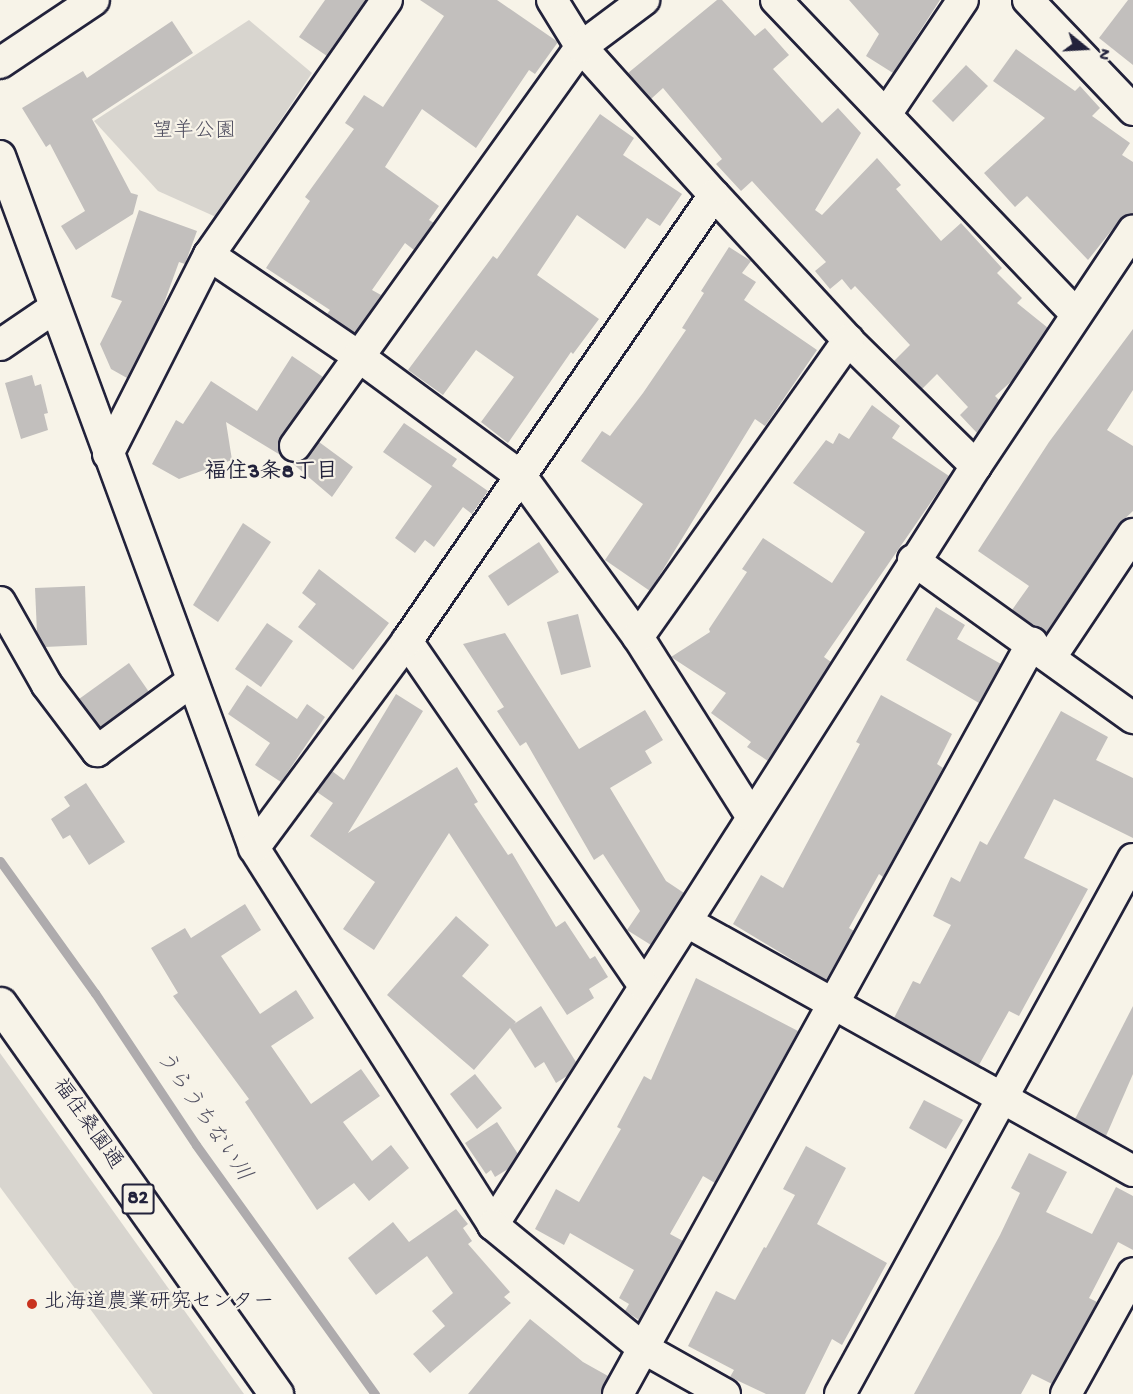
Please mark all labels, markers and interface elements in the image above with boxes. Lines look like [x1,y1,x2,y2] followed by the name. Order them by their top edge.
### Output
[1055,18,1115,78] north arrow
[1092,46,1113,62] text: N
[152,120,236,146] park label: 望羊公園
[204,461,338,487] district label: 福住3条8丁目
[148,1046,256,1188] water label: うらうちない川
[46,1075,126,1175] street label: 福住桑園通
[122,1182,154,1216] road number: 82
[44,1291,275,1317] place label: 北海道農業研究センター
[25,1297,39,1311] marker: 北海道農業研究センター

